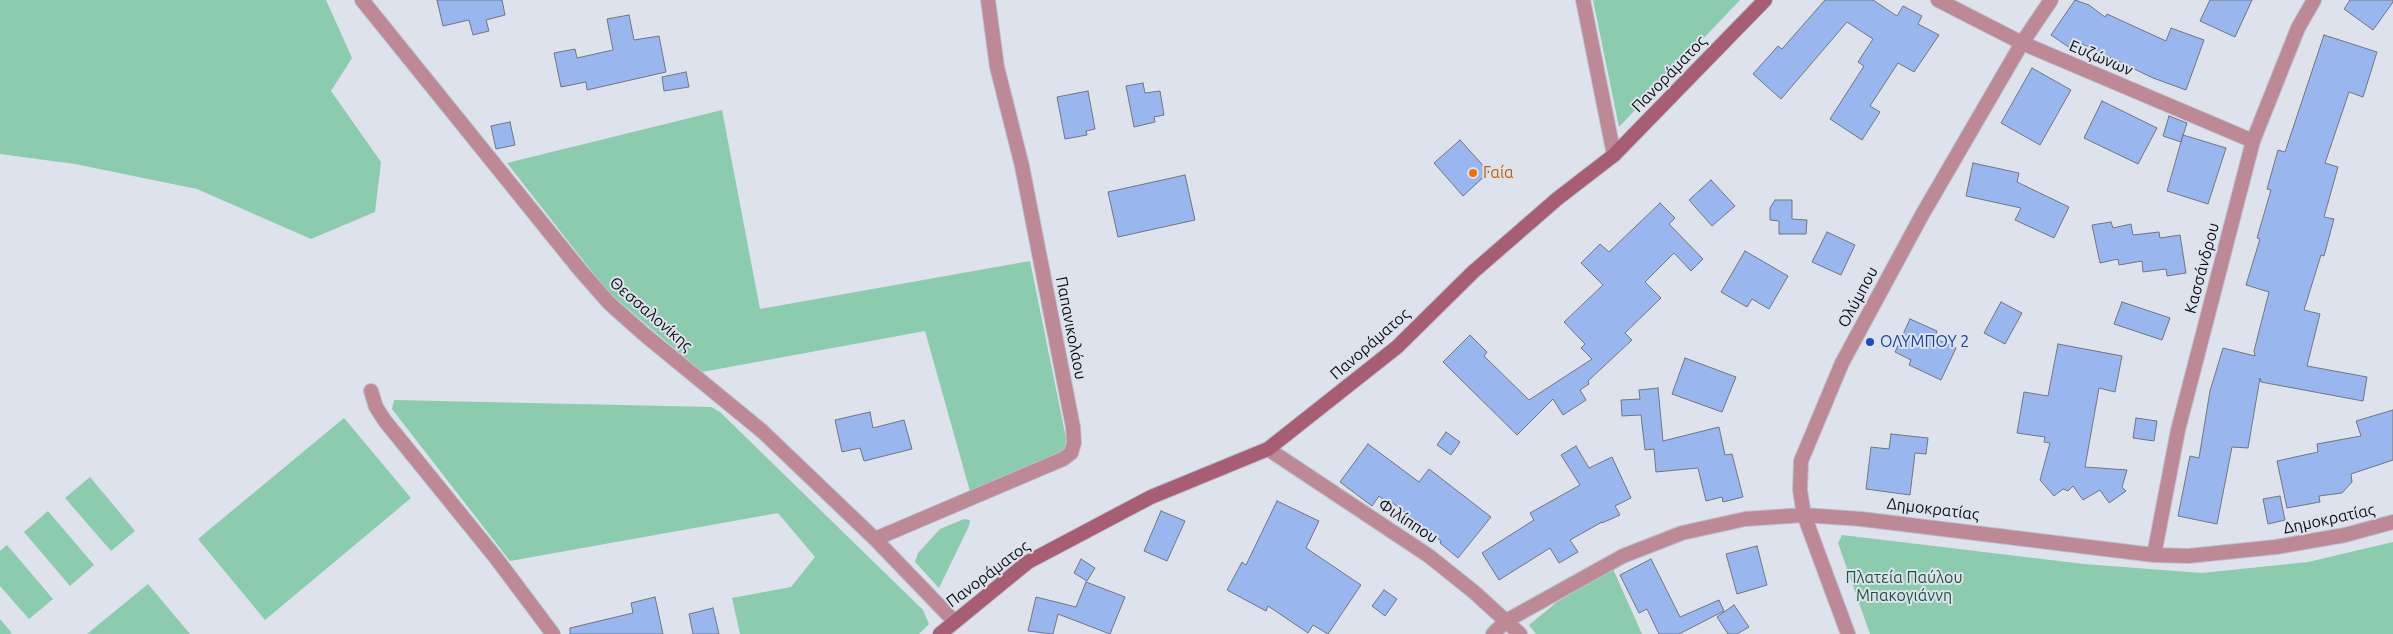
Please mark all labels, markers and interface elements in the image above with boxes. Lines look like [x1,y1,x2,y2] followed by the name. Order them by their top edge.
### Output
[1628,32,1710,116] street label: Πανοράματος
[2066,36,2136,80] street label: Ευζώνων
[1483,163,1514,183] place label: Γαία
[1467,167,1479,179] marker: Γαία
[2181,220,2223,316] street label: Κασσάνδρου
[1834,263,1882,331] street label: Ολύμπου
[606,273,696,355] street label: Θεσσαλονίκης
[1052,275,1090,381] street label: Παπανικολάου
[1326,304,1414,384] street label: Πανοράματος
[1880,332,1969,352] place label: ΟΛΥΜΠΟΥ 2
[1864,336,1876,348] marker: ΟΛΥΜΠΟΥ 2
[1886,494,1980,524] street label: Δημοκρατίας
[1375,495,1441,547] street label: Φιλίππου
[2281,500,2377,538] street label: Δημοκρατίας
[943,537,1033,611] street label: Πανοράματος
[1845,568,1963,606] park label: Πλατεία Παύλου Μπακογιάννη

